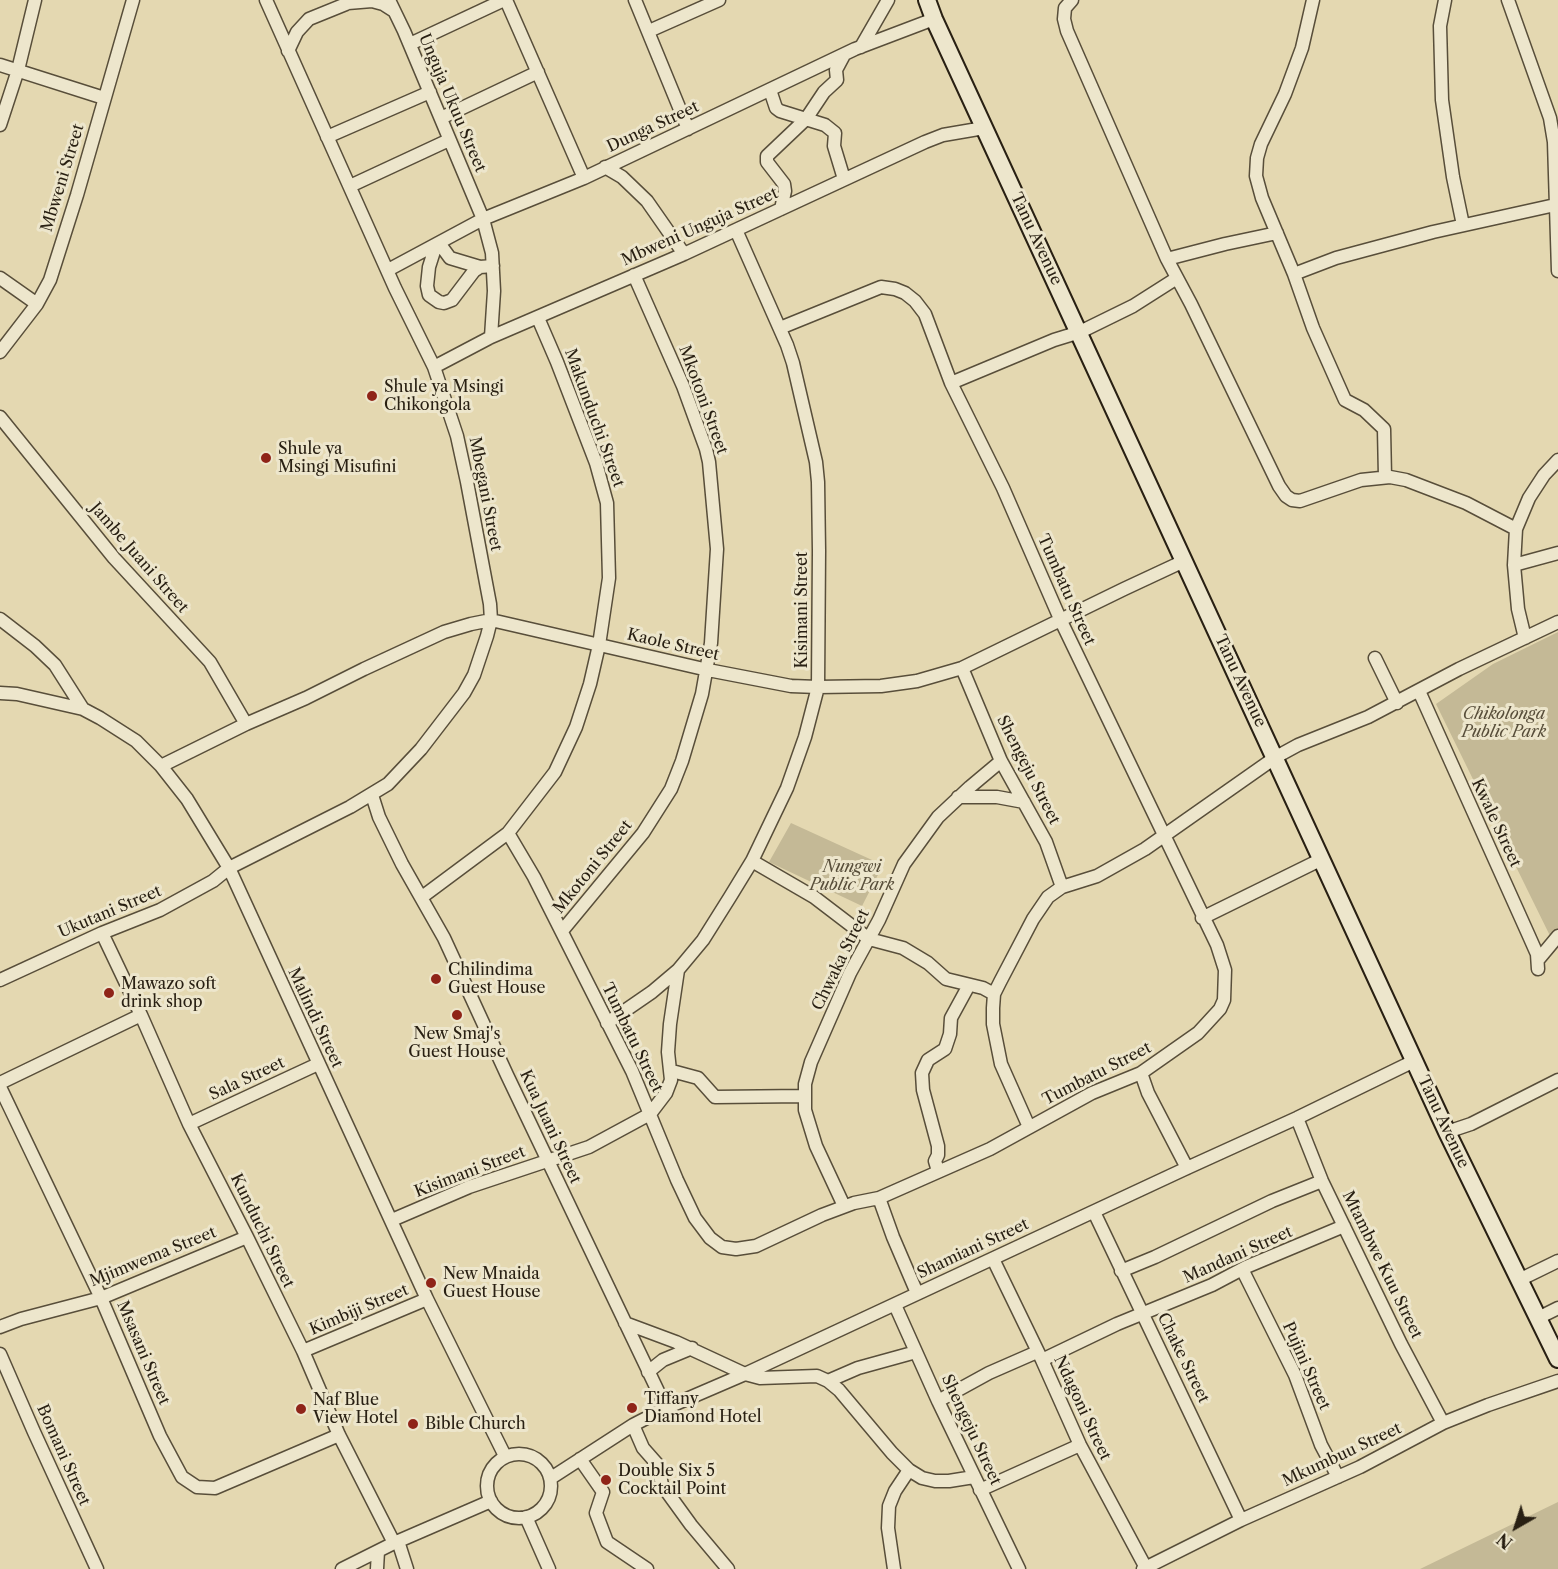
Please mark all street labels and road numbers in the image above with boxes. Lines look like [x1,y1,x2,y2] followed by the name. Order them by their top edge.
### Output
[414,31,490,175] street label: Unguja Ukuu Street
[604,97,702,157] street label: Dunga Street
[37,122,89,234] street label: Mbweni Street
[619,184,781,270] street label: Mbweni Unguja Street
[1006,190,1066,288] street label: Tanu Avenue
[674,343,732,457] street label: Mkotoni Street
[560,346,628,490] street label: Makunduchi Street
[465,435,505,553] street label: Mbegani Street
[86,499,192,617] street label: Jambe Juani Street
[1033,532,1099,648] street label: Tumbatu Street
[792,552,812,668] street label: Kisimani Street
[625,625,721,665] street label: Kaole Street
[1210,632,1270,730] street label: Tanu Avenue
[992,712,1064,828] street label: Shengeju Street
[1467,776,1525,870] street label: Kwale Street
[549,816,637,918] street label: Mkotoni Street
[56,882,164,942] street label: Ukutani Street
[808,906,874,1014] street label: Chwaka Street
[283,965,347,1071] street label: Malindi Street
[597,980,667,1096] street label: Tumbatu Street
[1039,1038,1155,1110] street label: Tumbatu Street
[206,1053,288,1105] street label: Sala Street
[515,1067,585,1187] street label: Kua Juani Street
[1413,1073,1473,1171] street label: Tanu Avenue
[412,1142,528,1202] street label: Kisimani Street
[226,1171,298,1291] street label: Kunduchi Street
[1338,1188,1426,1342] street label: Mtambwe Kuu Street
[914,1215,1032,1283] street label: Shamiani Street
[1181,1222,1295,1288] street label: Mandani Street
[87,1223,219,1291] street label: Mjimwema Street
[307,1280,411,1340] street label: Kimbiji Street
[112,1298,174,1408] street label: Msasani Street
[1153,1310,1213,1406] street label: Chake Street
[1278,1319,1334,1413] street label: Pujini Street
[1049,1352,1115,1464] street label: Ndagoni Street
[937,1372,1005,1488] street label: Shengeju Street
[32,1401,94,1509] street label: Bomani Street
[1279,1419,1405,1491] street label: Mkumbuu Street

